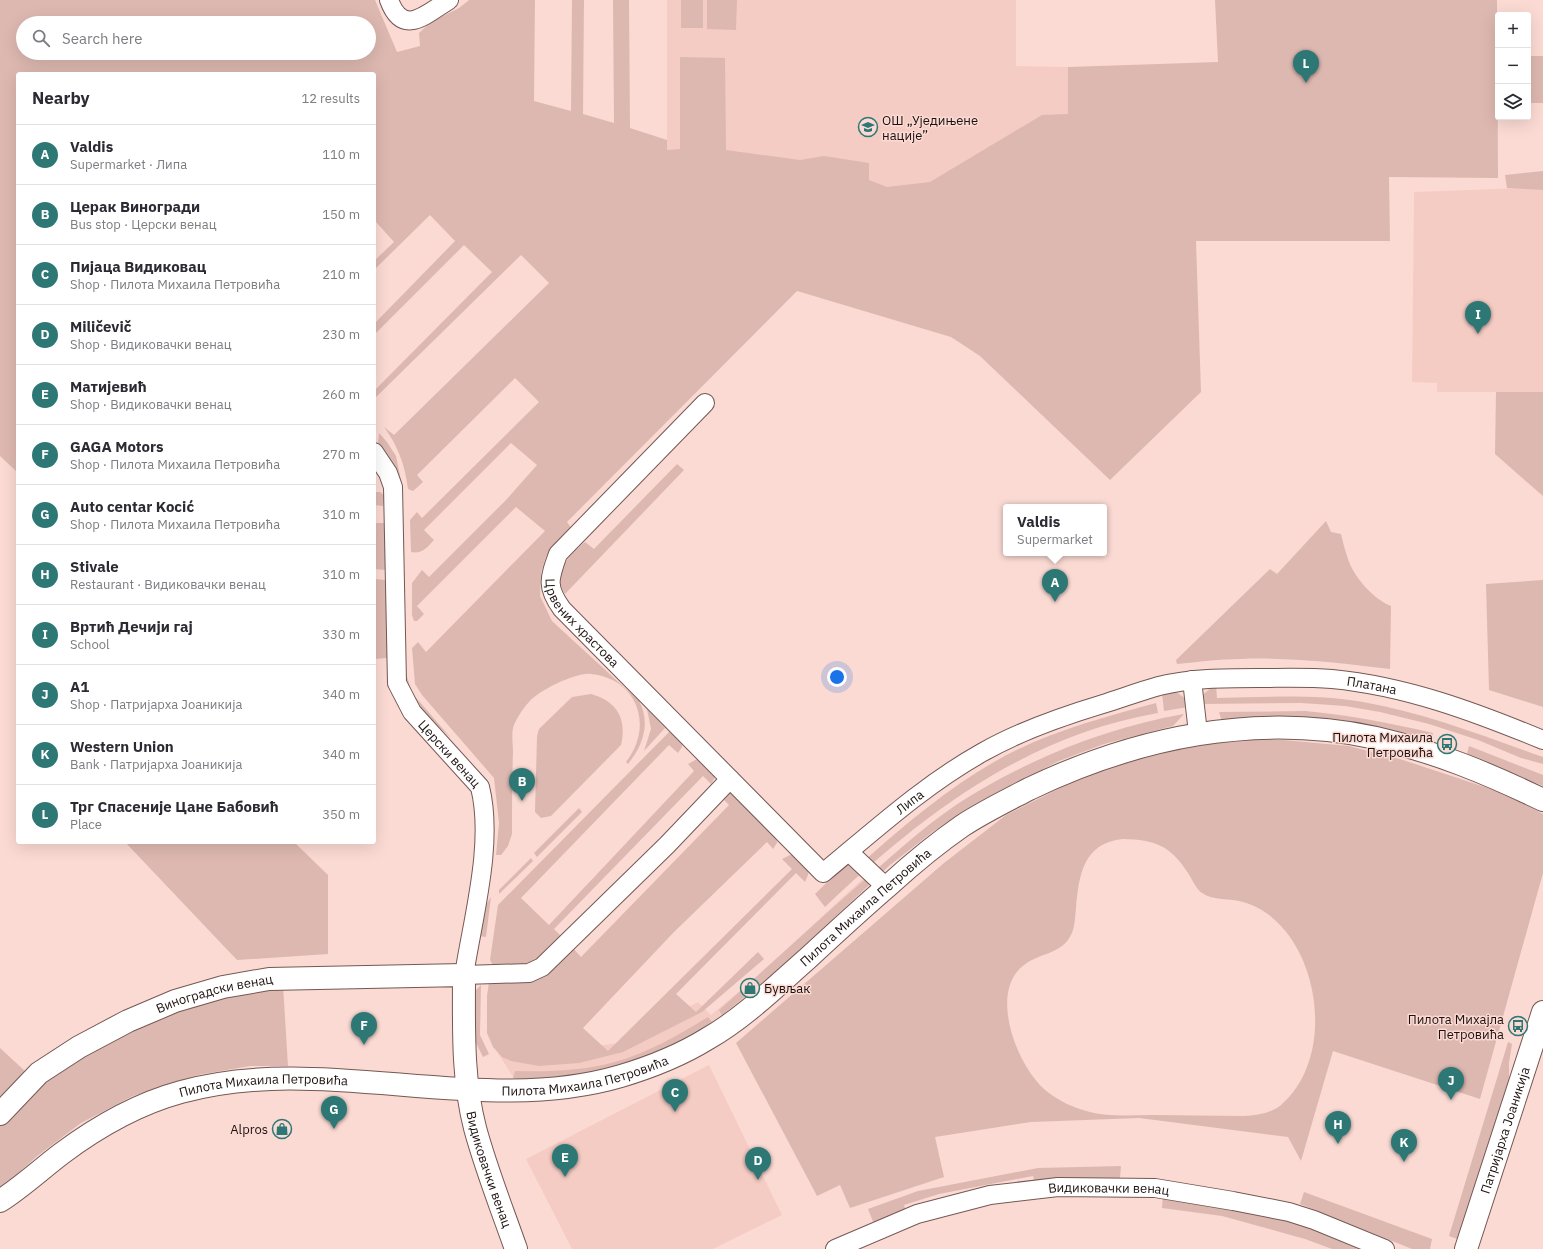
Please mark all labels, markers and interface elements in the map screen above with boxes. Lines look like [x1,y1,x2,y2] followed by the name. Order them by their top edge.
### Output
[1495,12,1531,120] map controls
[1495,12,1531,48] button: +
[16,16,376,60] search box
[30,27,52,49] icon: search
[62,29,142,48] text: Search here
[1495,48,1531,84] button: −
[1293,50,1319,83] pin: L
[1495,84,1531,120] button: layers
[32,87,90,109] text: Nearby
[301,90,360,107] text: 12 results
[882,112,978,144] place label: ОШ „Уједињене нације”
[857,116,879,138] school or university icon: ОШ „Уједињене нације”
[70,137,113,156] text: Valdis
[41,146,49,163] text: A
[322,146,360,163] text: 110 m
[70,156,187,173] text: Supermarket · Липа
[70,197,200,216] text: Церак Виногради
[41,206,49,223] text: B
[322,206,360,223] text: 150 m
[70,216,217,233] text: Bus stop · Церски венац
[70,257,206,276] text: Пијаца Видиковац
[41,266,49,283] text: C
[322,266,360,283] text: 210 m
[70,276,280,293] text: Shop · Пилота Михаила Петровића
[1465,301,1491,334] pin: I
[70,317,132,336] text: Miličevič
[40,326,50,343] text: D
[322,326,360,343] text: 230 m
[70,336,232,353] text: Shop · Видиковачки венац
[70,377,147,396] text: Матијевић
[41,386,49,403] text: E
[322,386,360,403] text: 260 m
[70,396,232,413] text: Shop · Видиковачки венац
[70,437,164,456] text: GAGA Motors
[41,446,49,463] text: F
[322,446,360,463] text: 270 m
[70,456,280,473] text: Shop · Пилота Михаила Петровића
[70,497,194,516] text: Auto centar Kocić
[1003,504,1107,556] popup
[40,506,50,523] text: G
[322,506,360,523] text: 310 m
[1017,512,1060,531] text: Valdis
[70,516,280,533] text: Shop · Пилота Михаила Петровића
[1017,531,1093,548] text: Supermarket
[70,557,119,576] text: Stivale
[40,566,50,583] text: H
[322,566,360,583] text: 310 m
[1042,569,1068,602] pin: A
[70,576,266,593] text: Restaurant · Видиковачки венац
[541,578,623,671] street label: Црвених храстова
[70,617,193,636] text: Вртић Дечији гај
[42,626,48,643] text: I
[322,626,360,643] text: 330 m
[70,636,110,653] text: School
[827,667,847,687] your location
[1346,673,1399,699] street label: Платана
[70,677,89,696] text: A1
[41,686,49,703] text: J
[322,686,360,703] text: 340 m
[70,696,242,713] text: Shop · Патријарха Јоаникија
[414,717,484,791] street label: Церски венац
[1332,729,1433,761] place label: Пилота Михаила Петровића
[1436,733,1458,755] bus stop icon: Пилота Михаила Петровића
[70,737,174,756] text: Western Union
[40,746,50,763] text: K
[322,746,360,763] text: 340 m
[70,756,242,773] text: Bank · Патријарха Јоаникија
[509,768,535,801] pin: B
[892,786,927,818] street label: Липа
[70,797,279,816] text: Трг Спасеније Цане Бабовић
[42,806,48,823] text: L
[322,806,360,823] text: 350 m
[70,816,102,833] text: Place
[796,844,935,970] street label: Пилота Михаила Петровића
[153,970,274,1017] street label: Виноградски венац
[739,977,761,999] shop icon: Бувљак
[764,980,810,997] place label: Бувљак
[1408,1011,1504,1043] place label: Пилота Михајла Петровића
[351,1012,377,1045] pin: F
[1507,1015,1529,1037] bus stop icon: Пилота Михајла Петровића
[501,1052,671,1100] street label: Пилота Михаила Петровића
[1477,1065,1534,1196] street label: Патријарха Јоаникија
[1438,1067,1464,1100] pin: J
[177,1071,349,1101] street label: Пилота Михаила Петровића
[662,1079,688,1112] pin: C
[321,1096,347,1129] pin: G
[462,1110,516,1230] street label: Видиковачки венац
[1325,1111,1351,1144] pin: H
[271,1118,293,1140] shop icon: Alpros
[230,1121,268,1138] place label: Alpros
[1391,1129,1417,1162] pin: K
[552,1144,578,1177] pin: E
[745,1147,771,1180] pin: D
[1047,1179,1171,1199] street label: Видиковачки венац

